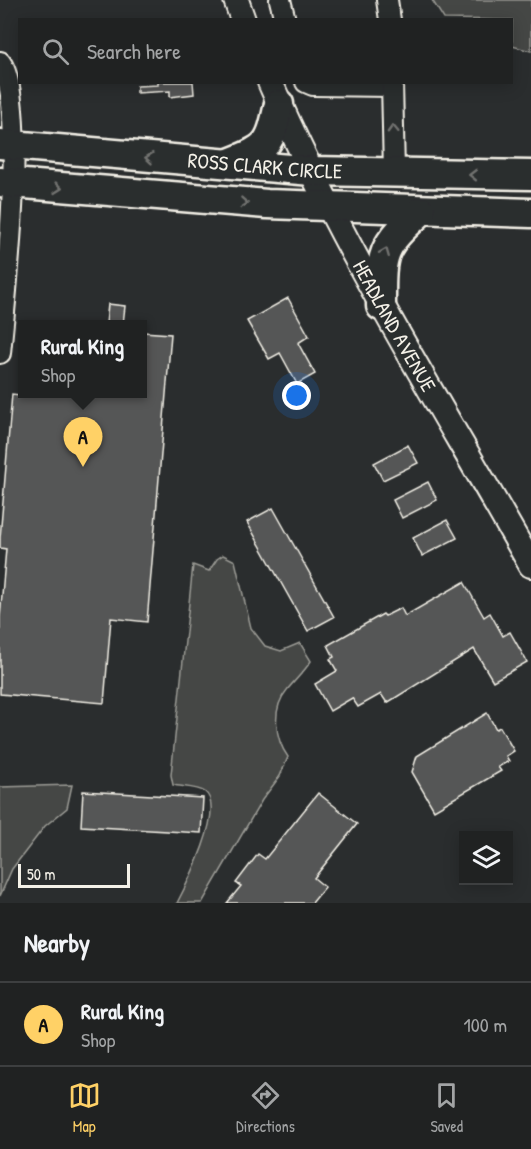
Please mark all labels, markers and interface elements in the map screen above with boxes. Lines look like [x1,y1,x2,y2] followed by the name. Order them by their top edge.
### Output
[18,18,513,84] search box
[39,35,72,68] icon: search
[87,36,181,66] text: Search here
[387,125,399,134] one-way arrow
[187,145,343,186] street label: ROSS CLARK CIRCLE
[144,152,153,165] one-way arrow
[468,168,477,181] one-way arrow
[54,181,63,194] one-way arrow
[240,196,249,209] one-way arrow
[378,247,390,258] one-way arrow
[346,255,443,397] street label: HEADLAND AVENUE
[18,320,147,398] popup
[41,331,124,361] text: Rural King
[41,361,75,388] text: Shop
[282,381,311,410] your location
[64,418,103,467] pin: A
[459,831,513,885] map controls
[459,831,513,885] button: layers
[18,861,130,888] scale bar
[27,863,56,885] text: 50 m
[24,925,90,960] text: Nearby
[81,996,164,1026] text: Rural King
[39,1011,48,1038] text: A
[464,1011,507,1038] text: 100 m
[81,1026,115,1053] text: Shop
[68,1079,101,1137] tab: Map
[236,1079,295,1137] tab: Directions
[430,1079,463,1137] tab: Saved

